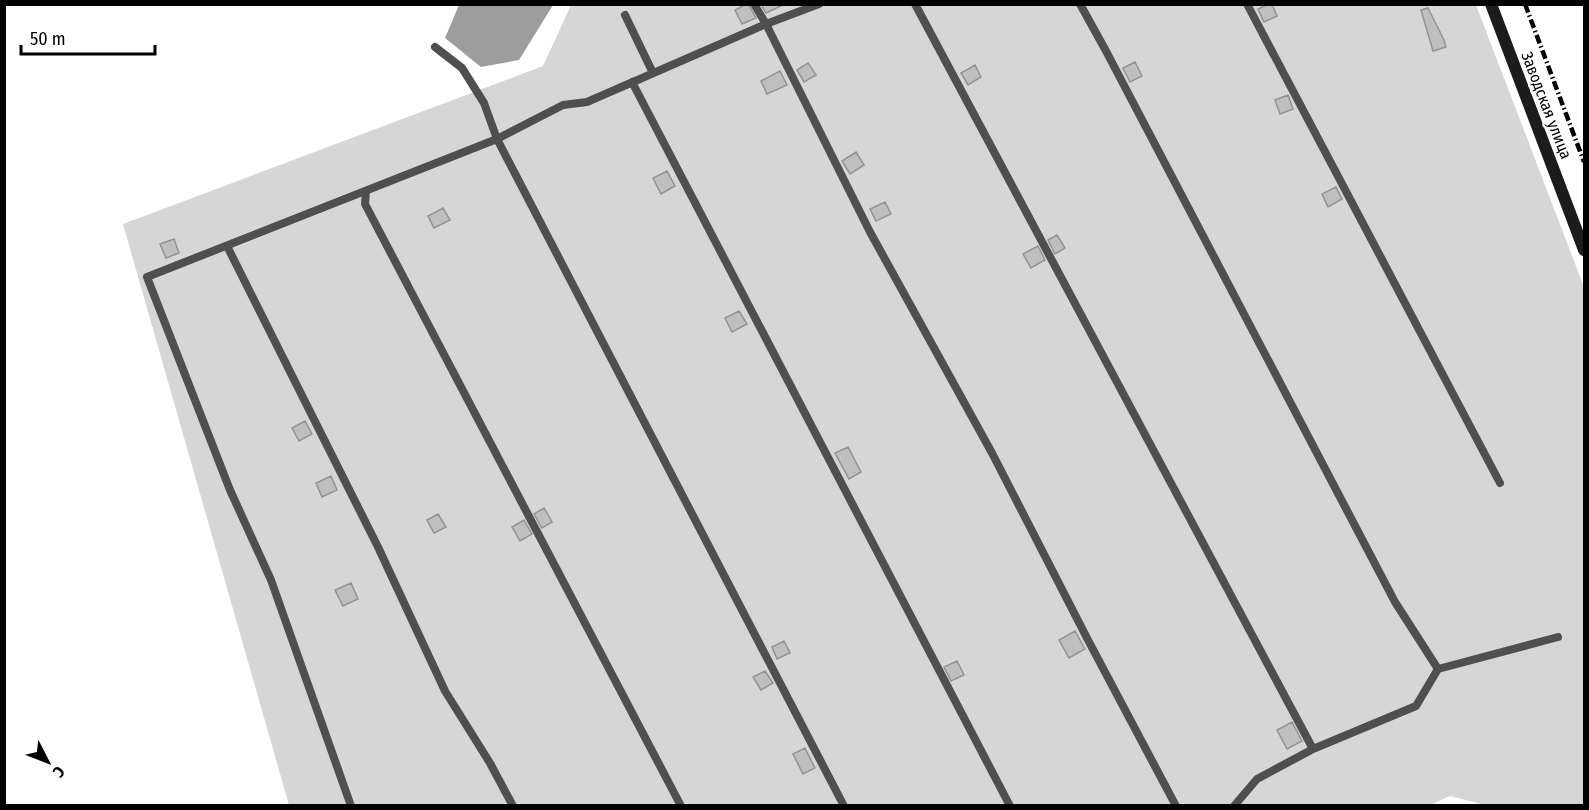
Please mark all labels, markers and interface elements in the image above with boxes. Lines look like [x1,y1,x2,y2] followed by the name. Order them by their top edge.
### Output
[21,18,154,56] scale bar
[30,28,66,50] text: 50 m
[1517,49,1576,162] street label: Заводская улица
[18,732,78,792] north arrow
[49,762,69,782] text: С

